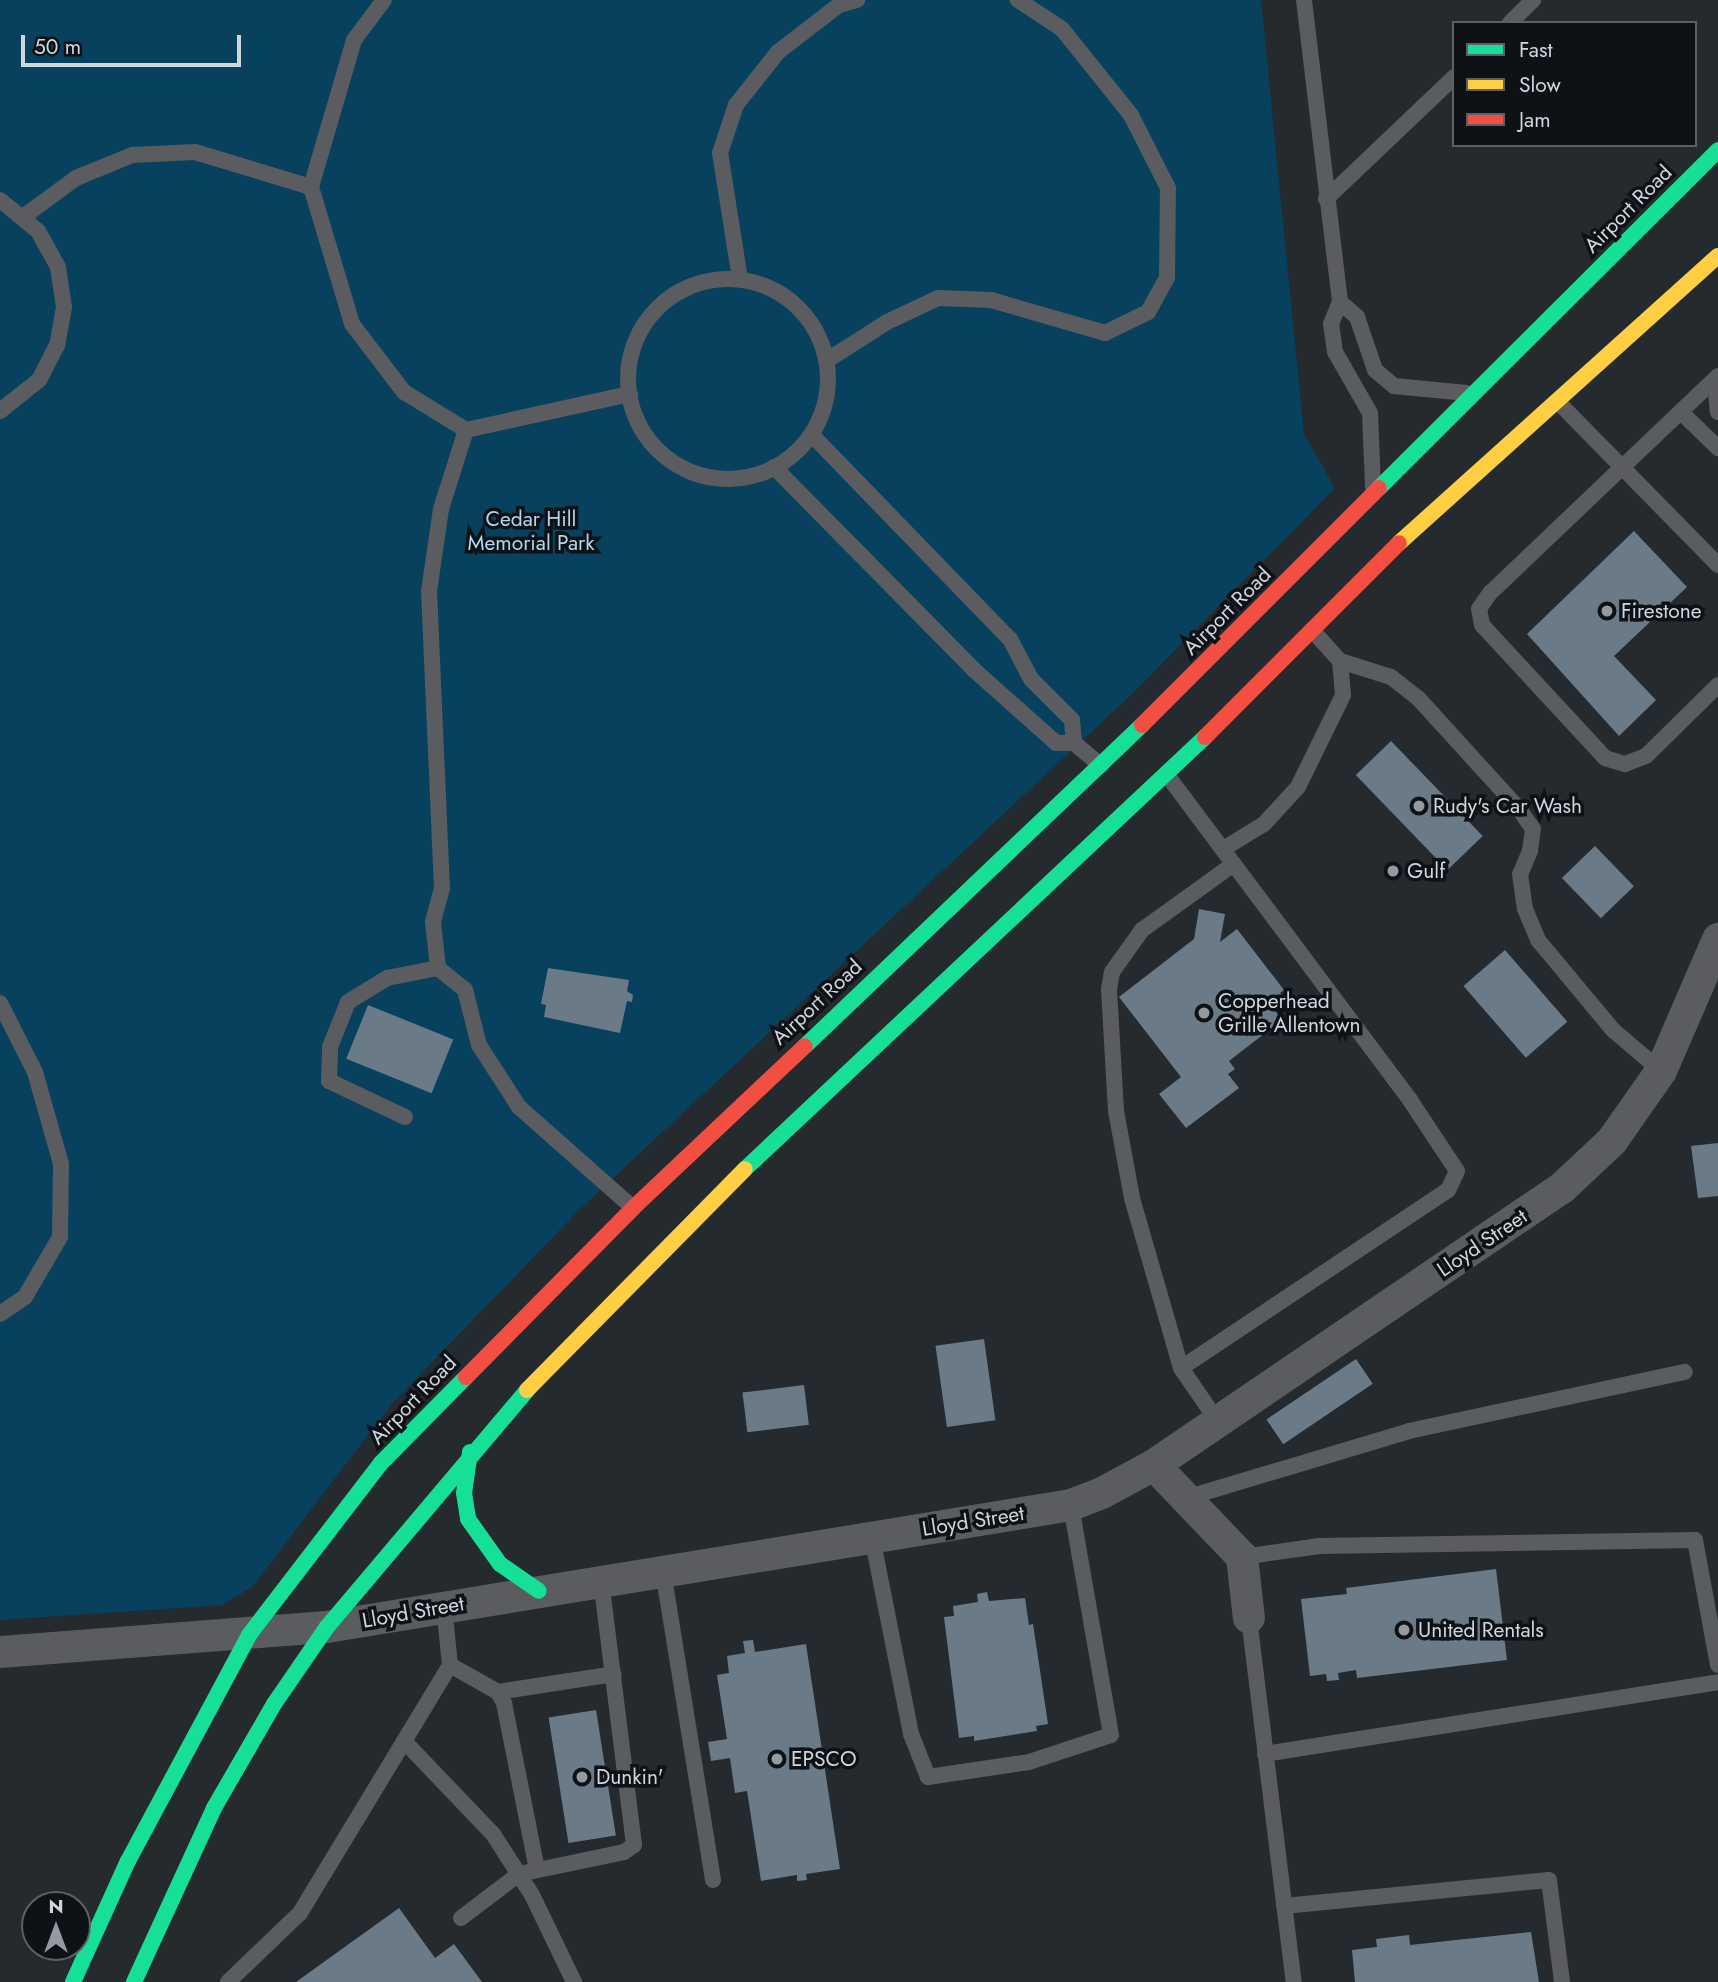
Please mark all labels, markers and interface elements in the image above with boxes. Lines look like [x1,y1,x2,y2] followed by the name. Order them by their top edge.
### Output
[24,21,245,65] scale bar
[1452,21,1697,147] legend
[34,32,81,62] text: 50 m
[1519,35,1552,65] text: Fast
[1519,70,1561,100] text: Slow
[1519,105,1551,135] text: Jam
[1579,160,1677,258] street label: Airport Road
[468,506,594,556] park label: Cedar Hill Memorial Park
[1178,562,1276,660] street label: Airport Road
[1621,598,1701,624] place label: Firestone
[1599,603,1615,619] marker: Firestone
[1433,793,1582,819] place label: Rudy's Car Wash
[1411,798,1427,814] marker: Rudy's Car Wash
[1407,858,1445,884] place label: Gulf
[1385,863,1401,879] marker: Gulf
[767,954,867,1050] street label: Airport Road
[1218,988,1361,1038] place label: Copperhead Grille Allentown
[1196,1005,1212,1021] marker: Copperhead Grille Allentown
[1432,1204,1532,1282] street label: Lloyd Street
[364,1350,462,1450] street label: Airport Road
[920,1500,1026,1542] street label: Lloyd Street
[360,1591,466,1633] street label: Lloyd Street
[1418,1617,1544,1643] place label: United Rentals
[1396,1622,1412,1638] marker: United Rentals
[791,1746,857,1772] place label: EPSCO
[769,1751,785,1767] marker: EPSCO
[596,1764,663,1790] place label: Dunkin'
[574,1769,590,1785] marker: Dunkin'
[21,1891,91,1961] north arrow
[48,1893,64,1920] text: N

